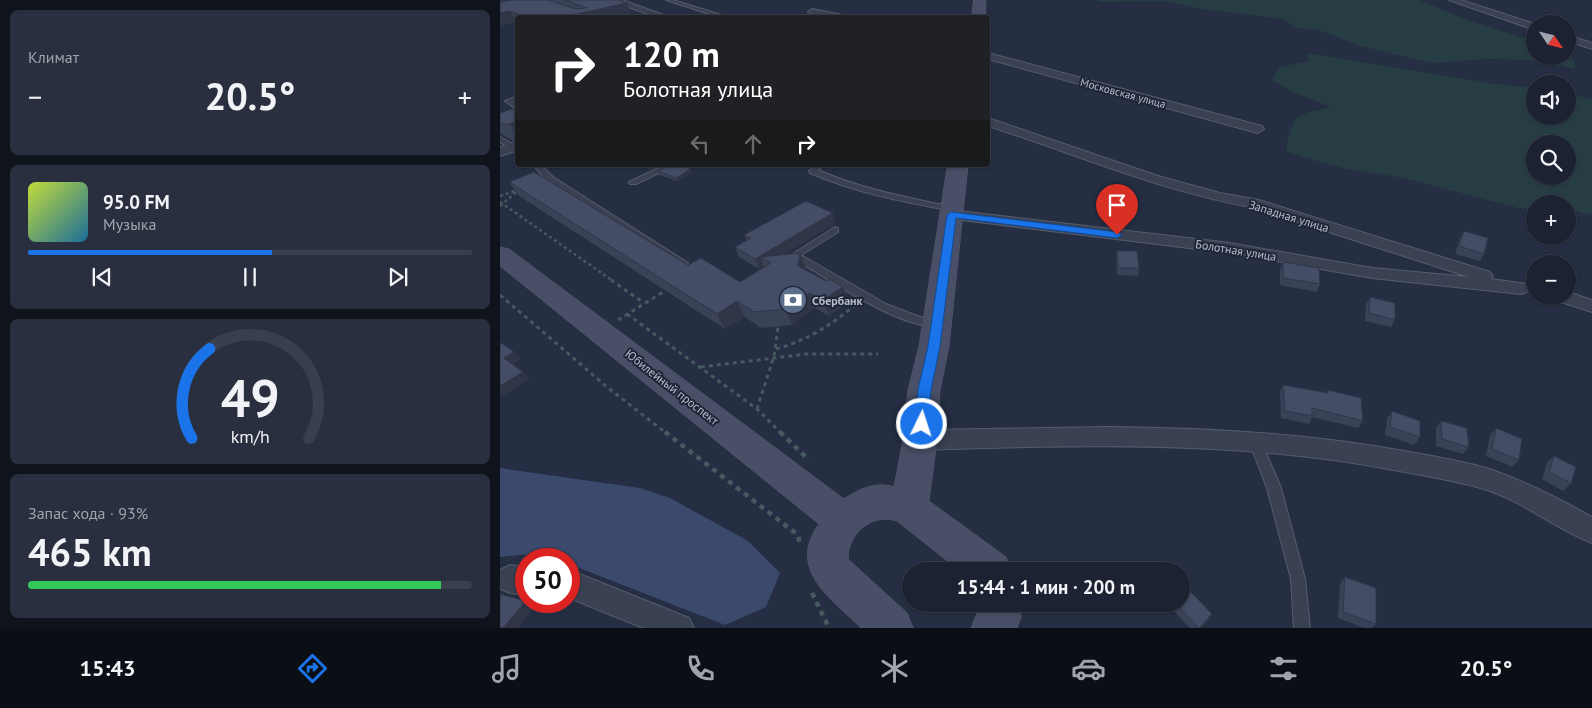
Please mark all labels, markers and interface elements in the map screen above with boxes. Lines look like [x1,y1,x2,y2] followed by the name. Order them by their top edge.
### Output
[1526,15,1576,65] north arrow
[1526,15,1576,305] map controls
[623,31,720,77] text: 120 m
[540,35,605,100] icon: right
[28,47,79,67] text: Климат
[205,71,295,120] text: 20.5°
[623,75,773,103] text: Болотная улица
[1079,75,1167,111] street label: Московская улица
[1526,75,1576,125] button: sound
[28,78,42,115] text: −
[458,78,472,115] text: +
[686,130,714,158] icon: left
[739,130,767,158] icon: ahead
[792,130,820,158] icon: right
[1526,135,1576,185] button: search
[1096,184,1138,235] pin
[103,190,170,214] text: 95.0 FM
[1103,191,1131,219] icon: arrive
[1526,195,1576,245] button: +
[1247,197,1331,235] street label: Западная улица
[103,214,156,234] text: Музыка
[1194,236,1278,264] street label: Болотная улица
[1526,255,1576,305] button: −
[88,263,116,291] icon: previous
[236,263,264,291] icon: pause
[384,263,412,291] icon: next
[778,285,808,315] bank icon: Сбербанк
[812,293,863,308] place label: Сбербанк
[622,346,722,428] street label: Юбилейный проспект
[221,364,279,431] text: 49
[895,397,947,449] position arrow
[230,425,270,448] text: km/h
[28,503,148,523] text: Запас хода · 93%
[28,527,152,576] text: 465 km
[515,548,580,613] speed limit sign: 50
[957,575,1135,599] text: 15:44 · 1 мин · 200 m
[295,651,330,686] icon: directions
[489,651,524,686] icon: music
[683,651,718,686] icon: phone
[877,651,912,686] icon: climate
[1071,651,1106,686] icon: car
[1266,651,1301,686] icon: filters
[80,654,135,682] text: 15:43
[1460,654,1512,682] text: 20.5°

